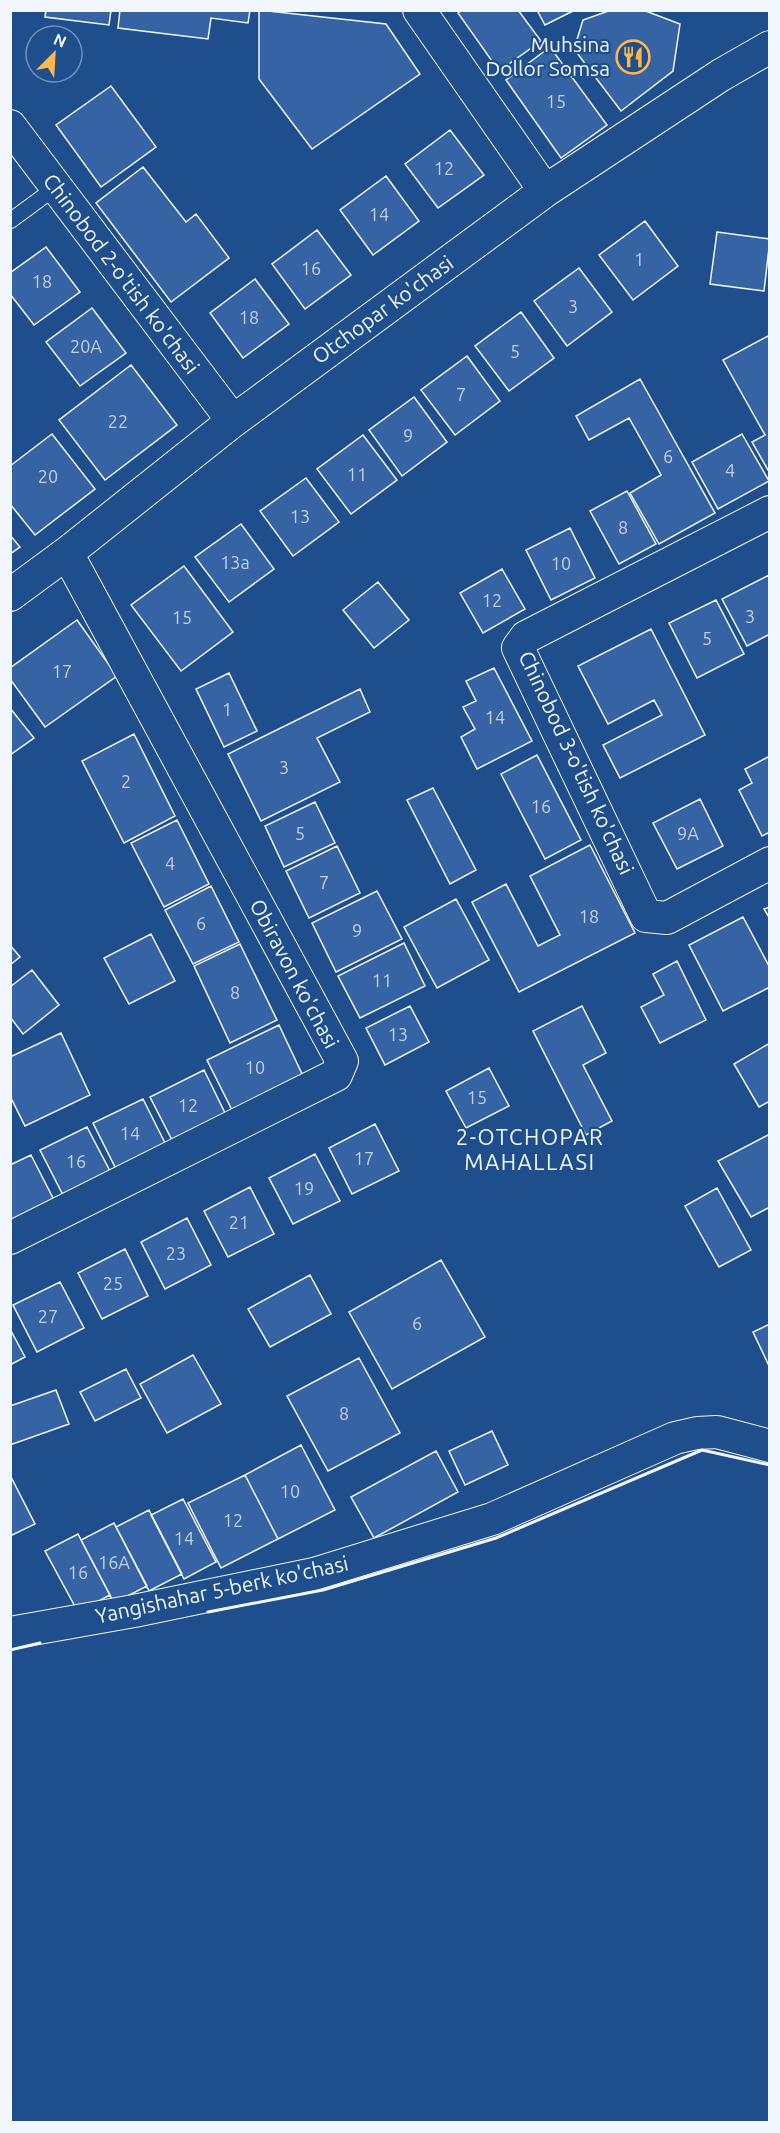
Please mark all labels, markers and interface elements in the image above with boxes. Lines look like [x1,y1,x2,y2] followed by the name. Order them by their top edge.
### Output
[24,24,84,84] north arrow
[51,30,69,51] text: N
[486,32,610,80] place label: Muhsina Dollor Somsa
[615,39,651,75] restaurant icon: Muhsina Dollor Somsa
[546,91,566,111] house number: 15
[434,158,454,178] house number: 12
[39,169,205,378] street label: Chinobod 2-o'tish ko'chasi
[369,204,389,224] house number: 14
[634,249,644,269] house number: 1
[307,250,458,368] street label: Otchopar ko'chasi
[301,258,321,278] house number: 16
[32,271,52,291] house number: 18
[568,296,578,316] house number: 3
[239,307,259,327] house number: 18
[70,336,102,356] house number: 20A
[510,341,520,361] house number: 5
[456,384,466,404] house number: 7
[108,411,128,431] house number: 22
[403,425,413,445] house number: 9
[663,446,673,466] house number: 6
[725,460,735,480] house number: 4
[347,464,367,484] house number: 11
[38,466,58,486] house number: 20
[290,506,310,526] house number: 13
[618,517,628,537] house number: 8
[220,552,250,572] house number: 13a
[551,553,571,573] house number: 10
[482,590,502,610] house number: 12
[745,606,755,626] house number: 3
[172,607,192,627] house number: 15
[702,628,712,648] house number: 5
[514,647,639,878] street label: Chinobod 3-o'tish ko'chasi
[52,661,72,681] house number: 17
[222,699,232,719] house number: 1
[485,707,505,727] house number: 14
[279,757,289,777] house number: 3
[121,771,131,791] house number: 2
[531,796,551,816] house number: 16
[295,823,305,843] house number: 5
[677,823,699,843] house number: 9A
[165,853,175,873] house number: 4
[319,872,329,892] house number: 7
[245,895,344,1052] street label: Obiravon ko'chasi
[579,906,599,926] house number: 18
[196,913,206,933] house number: 6
[352,920,362,940] house number: 9
[372,970,392,990] house number: 11
[230,982,240,1002] house number: 8
[388,1024,408,1044] house number: 13
[245,1057,265,1077] house number: 10
[467,1087,487,1107] house number: 15
[178,1095,198,1115] house number: 12
[120,1123,140,1143] house number: 14
[456,1124,604,1174] district label: 2-OTCHOPAR MAHALLASI
[354,1148,374,1168] house number: 17
[66,1151,86,1171] house number: 16
[294,1178,314,1198] house number: 19
[229,1212,249,1232] house number: 21
[166,1243,186,1263] house number: 23
[103,1273,123,1293] house number: 25
[38,1306,58,1326] house number: 27
[412,1313,422,1333] house number: 6
[339,1403,349,1423] house number: 8
[280,1481,300,1501] house number: 10
[223,1510,243,1530] house number: 12
[174,1528,194,1548] house number: 14
[93,1550,350,1628] street label: Yangishahar 5-berk ko'chasi
[98,1552,130,1572] house number: 16A
[68,1562,88,1582] house number: 16

